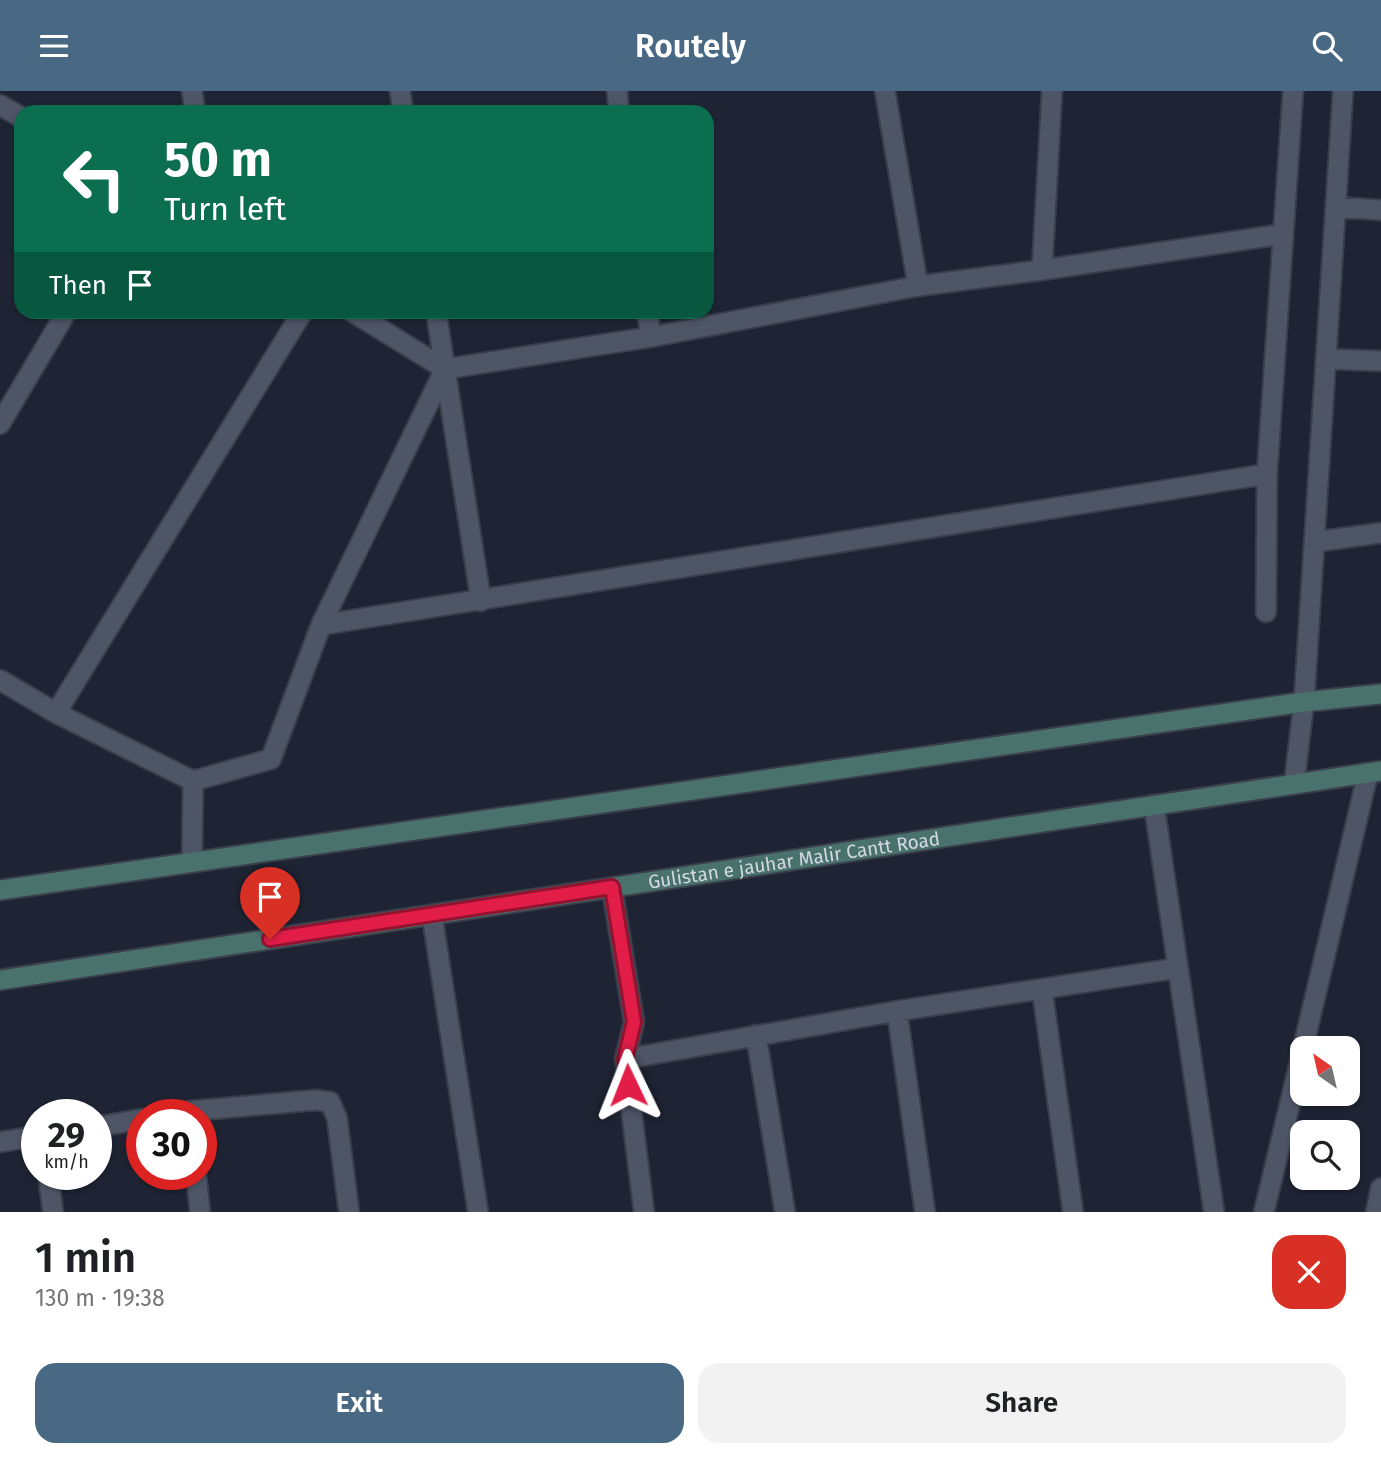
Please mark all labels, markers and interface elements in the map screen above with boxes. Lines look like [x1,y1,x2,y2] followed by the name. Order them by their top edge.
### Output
[35,27,73,65] icon: menu
[635,27,746,65] text: Routely
[1308,27,1346,65] icon: search
[164,130,272,189] text: 50 m
[49,133,140,224] icon: left
[164,190,286,228] text: Turn left
[121,266,159,304] icon: arrive
[49,270,107,301] text: Then
[646,827,942,894] street label: Gulistan e jauhar Malir Cantt Road
[240,867,300,939] pin
[251,878,289,916] icon: arrive
[1290,1036,1360,1106] north arrow
[1290,1036,1360,1190] map controls
[591,1048,665,1122] position arrow
[126,1099,217,1190] speed limit sign: 30
[48,1114,85,1156] text: 29
[1290,1120,1360,1190] button: search
[44,1151,89,1173] text: km/h
[35,1233,136,1283] text: 1 min
[1272,1235,1346,1309] button: close
[35,1284,165,1312] text: 130 m · 19:38
[35,1363,684,1443] button: Exit
[698,1363,1346,1443] button: Share

